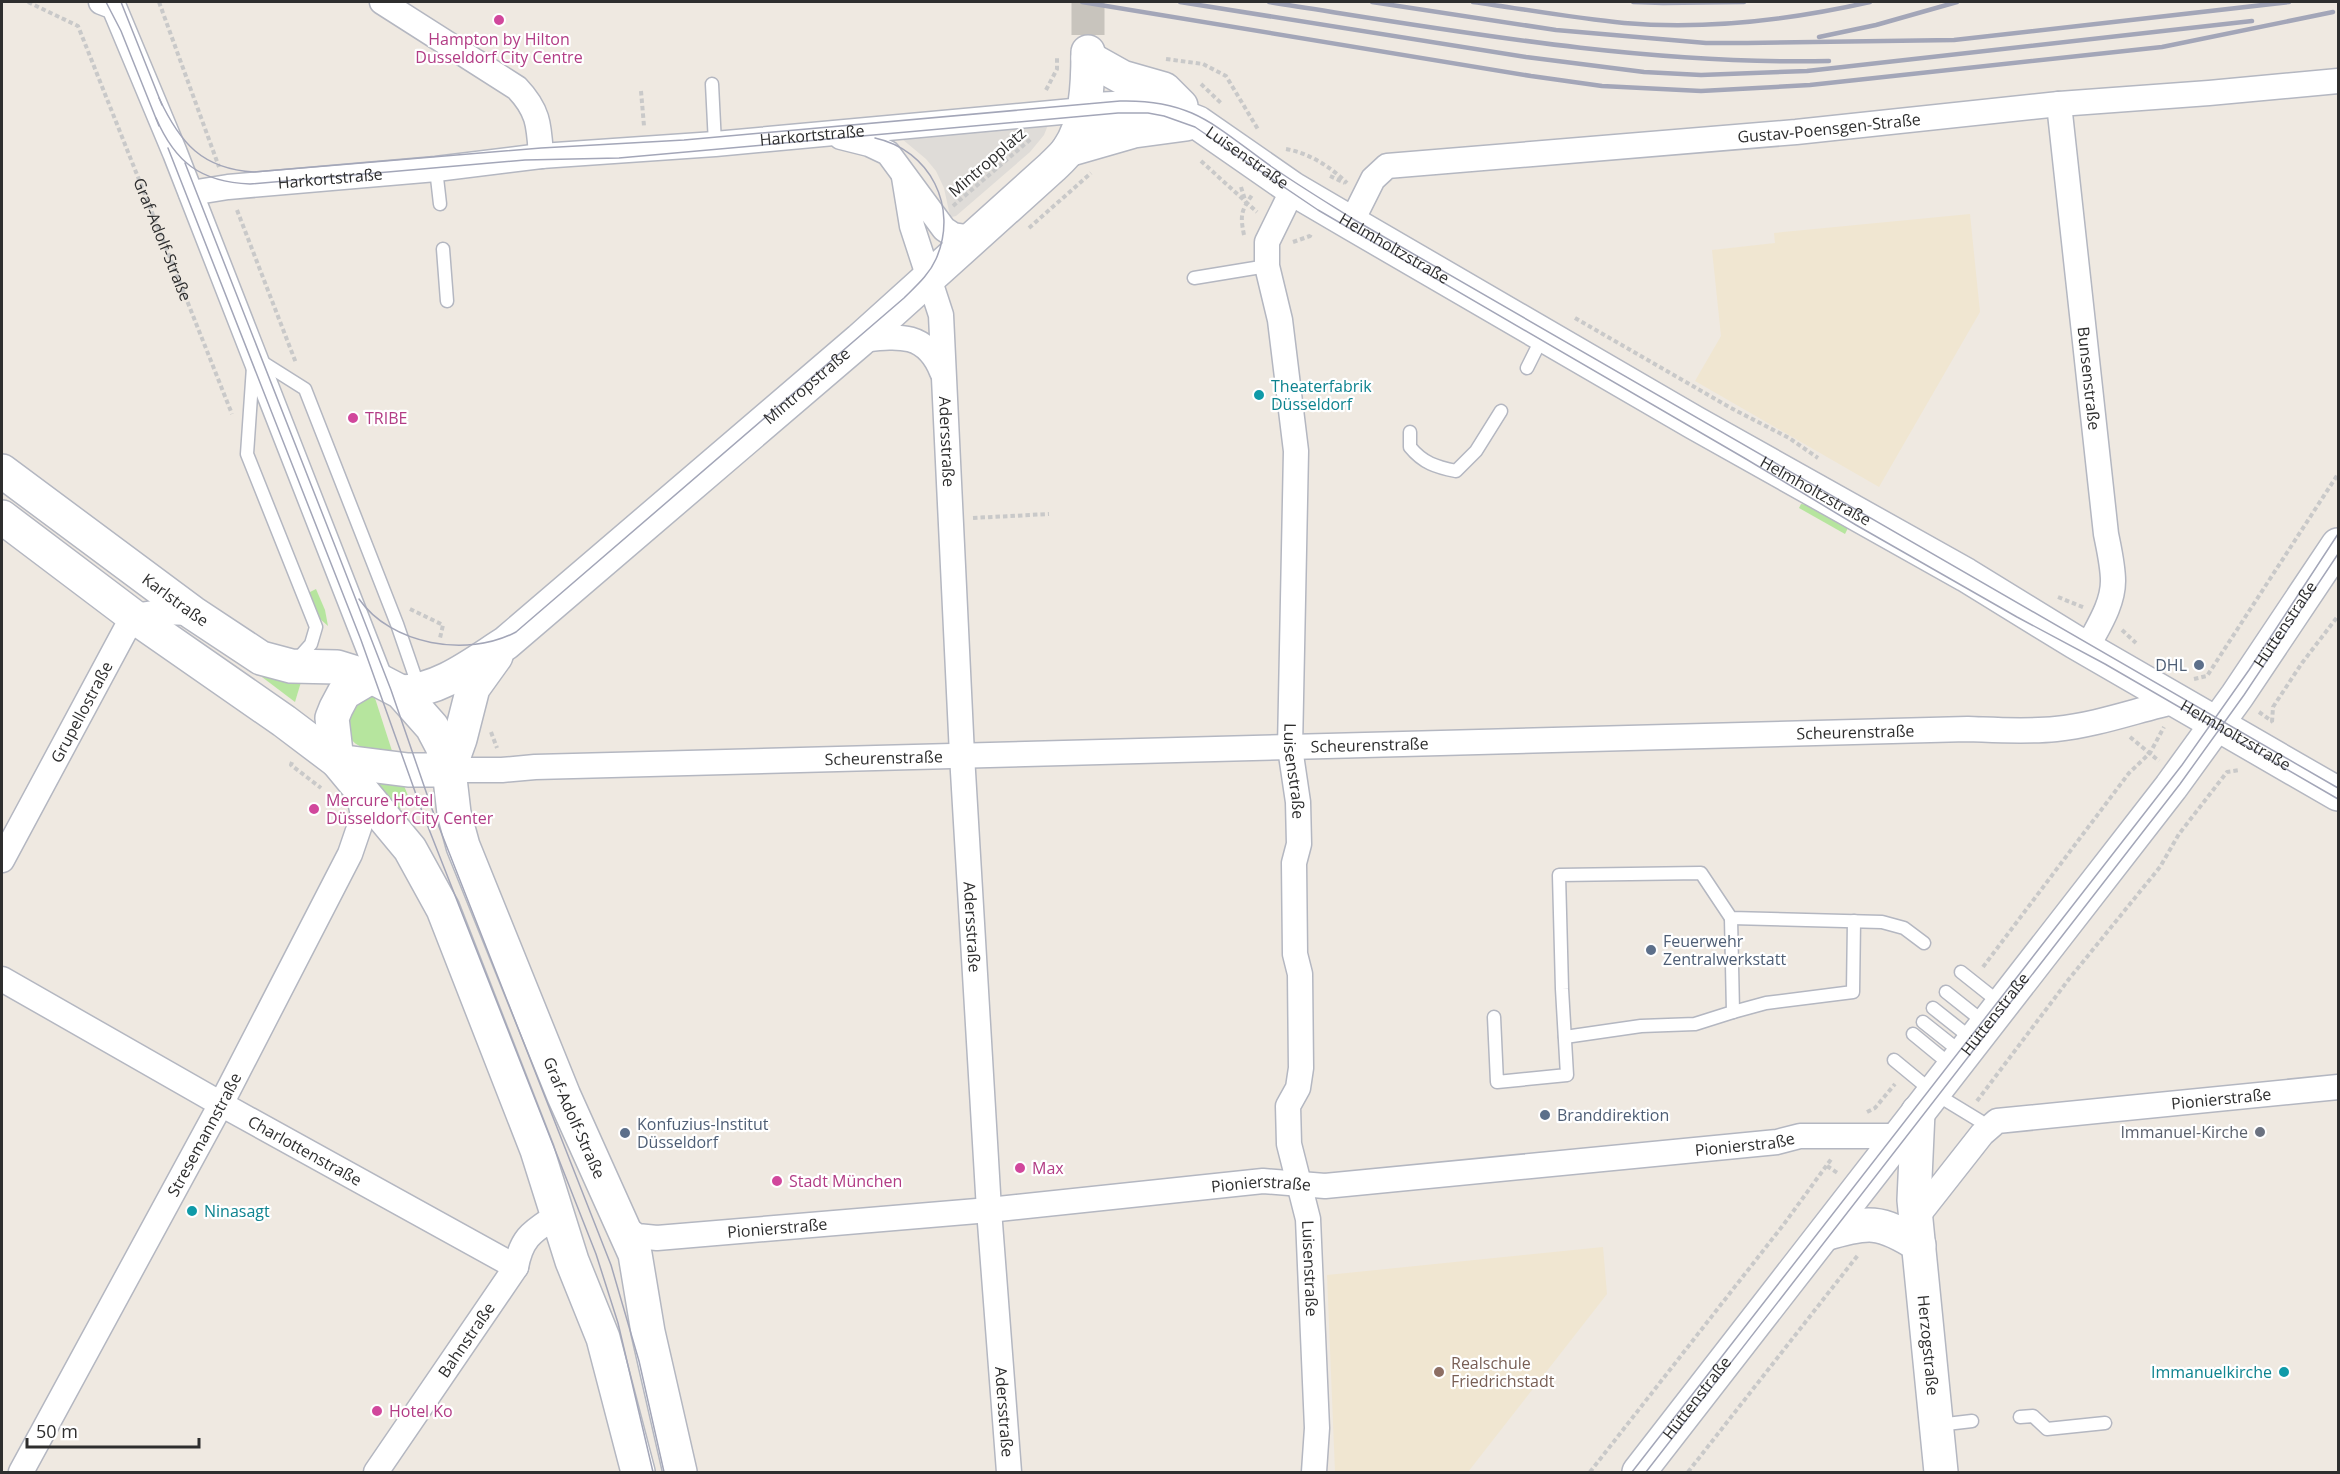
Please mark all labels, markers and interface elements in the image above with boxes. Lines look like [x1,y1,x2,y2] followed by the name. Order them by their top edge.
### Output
[492,13,506,27] marker: Hampton by Hilton Dusseldorf City Centre
[415,28,583,68] place label: Hampton by Hilton Dusseldorf City Centre
[1737,108,1922,148] street label: Gustav-Poensgen-Straße
[759,119,866,151] street label: Harkortstraße
[1202,121,1293,194] street label: Luisenstraße
[944,122,1030,202] street label: Mintropplatz
[277,163,384,194] street label: Harkortstraße
[128,175,197,304] street label: Graf-Adolf-Straße
[1335,208,1454,289] street label: Helmholtzstraße
[2072,325,2106,431] street label: Bunsenstraße
[759,342,855,429] street label: Mintropstraße
[1271,375,1372,415] place label: Theaterfabrik Düsseldorf
[1252,388,1266,402] marker: Theaterfabrik Düsseldorf
[934,396,960,487] street label: Adersstraße
[365,407,407,429] place label: TRIBE
[346,411,360,425] marker: TRIBE
[1756,451,1875,531] street label: Helmholtzstraße
[138,568,213,631] street label: Karlstraße
[2248,577,2322,672] street label: Hüttenstraße
[2155,654,2187,676] place label: DHL
[45,657,118,767] street label: Grupellostraße
[2192,658,2206,672] marker: DHL
[2177,694,2295,775] street label: Helmholtzstraße
[1796,719,1915,745] street label: Scheurenstraße
[1279,723,1309,819] street label: Luisenstraße
[1310,732,1429,757] street label: Scheurenstraße
[824,745,943,770] street label: Scheurenstraße
[326,789,494,829] place label: Mercure Hotel Düsseldorf City Center
[307,802,321,816] marker: Mercure Hotel Düsseldorf City Center
[959,881,986,973] street label: Adersstraße
[1663,930,1786,970] place label: Feuerwehr Zentralwerkstatt
[1644,943,1658,957] marker: Feuerwehr Zentralwerkstatt
[1956,968,2034,1060] street label: Hüttenstraße
[538,1054,611,1182] street label: Graf-Adolf-Straße
[162,1069,246,1200] street label: Stresemannstraße
[2170,1083,2272,1115] street label: Pionierstraße
[1557,1104,1669,1126] place label: Branddirektion
[1538,1108,1552,1122] marker: Branddirektion
[244,1110,366,1191] street label: Charlottenstraße
[637,1113,769,1153] place label: Konfuzius-Institut Düsseldorf
[2120,1121,2248,1143] place label: Immanuel-Kirche
[2253,1125,2267,1139] marker: Immanuel-Kirche
[618,1126,632,1140] marker: Konfuzius-Institut Düsseldorf
[1694,1127,1797,1161] street label: Pionierstraße
[1032,1157,1064,1179] place label: Max
[1013,1161,1027,1175] marker: Max
[789,1170,902,1192] place label: Stadt München
[1210,1170,1312,1197] street label: Pionierstraße
[770,1174,784,1188] marker: Stadt München
[204,1200,270,1222] place label: Ninasagt
[185,1204,199,1218] marker: Ninasagt
[726,1213,828,1243] street label: Pionierstraße
[1297,1220,1323,1317] street label: Luisenstraße
[1912,1294,1944,1396] street label: Herzogstraße
[433,1298,500,1382] street label: Bahnstraße
[1451,1352,1555,1392] place label: Realschule Friedrichstadt
[1657,1352,1736,1444] street label: Hüttenstraße
[2151,1361,2272,1383] place label: Immanuelkirche
[1432,1365,1446,1379] marker: Realschule Friedrichstadt
[2277,1365,2291,1379] marker: Immanuelkirche
[990,1366,1019,1458] street label: Adersstraße
[389,1400,453,1422] place label: Hotel Ko
[370,1404,384,1418] marker: Hotel Ko
[27,1411,200,1449] scale bar
[36,1419,78,1443] text: 50 m

